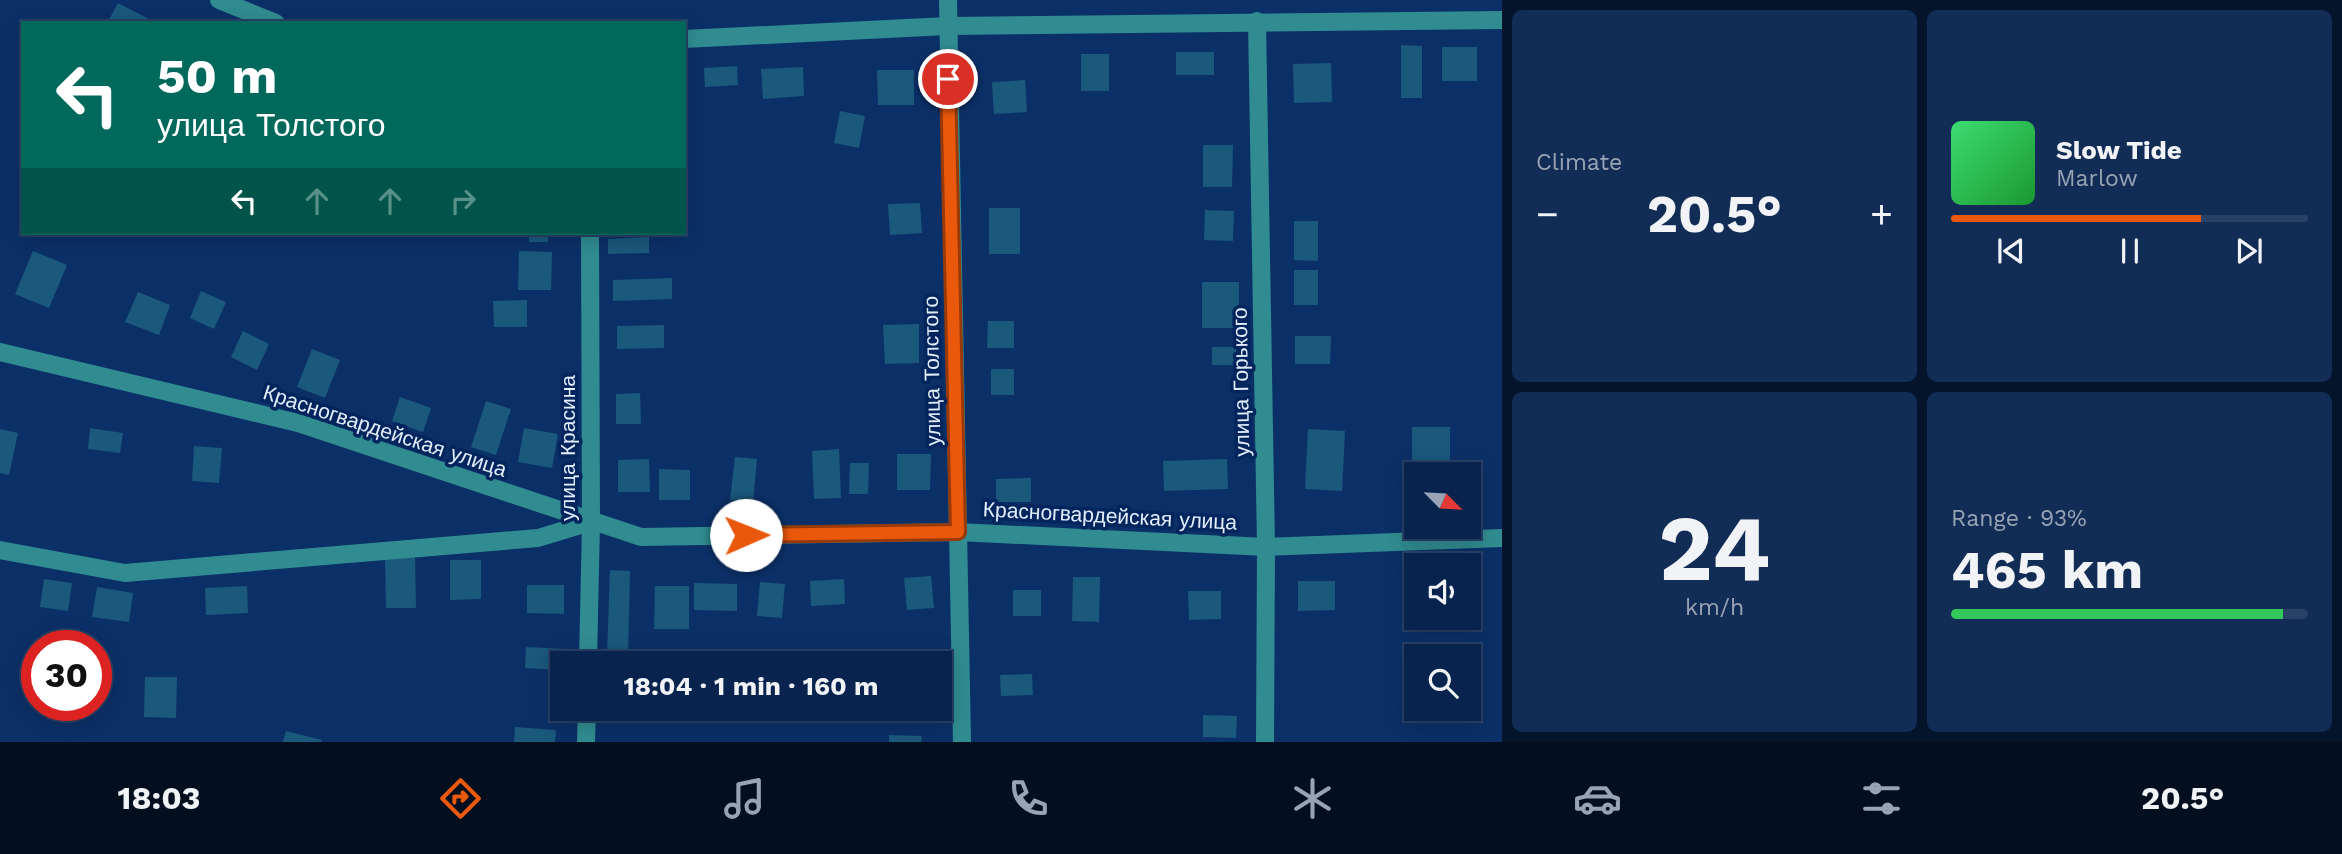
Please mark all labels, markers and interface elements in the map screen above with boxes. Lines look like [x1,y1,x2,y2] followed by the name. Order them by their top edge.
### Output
[157,47,277,105] text: 50 m
[42,49,133,140] icon: left
[918,49,978,109] pin
[929,60,967,98] icon: arrive
[157,106,386,144] text: улица Толстого
[2056,135,2182,165] text: Slow Tide
[1536,149,1622,176] text: Climate
[2056,165,2138,192] text: Marlow
[225,182,263,220] icon: left
[298,182,336,220] icon: ahead
[371,182,409,220] icon: ahead
[444,182,482,220] icon: right
[1647,184,1782,245] text: 20.5°
[1536,192,1559,236] text: −
[1870,192,1893,236] text: +
[1992,232,2030,270] icon: previous
[2111,232,2149,270] icon: pause
[2230,232,2268,270] icon: next
[918,296,945,446] street label: улица Толстого
[1227,307,1254,457] street label: улица Горького
[555,375,580,521] street label: улица Красина
[260,379,510,482] street label: Красногвардейская улица
[1404,462,1480,539] north arrow
[1404,462,1481,721] map controls
[1659,495,1770,602] text: 24
[982,496,1238,535] street label: Красногвардейская улица
[709,498,783,572] position arrow
[1951,505,2087,532] text: Range · 93%
[1951,540,2143,601] text: 465 km
[1404,553,1481,630] button: sound
[1685,594,1744,621] text: km/h
[21,630,112,721] speed limit sign: 30
[1404,644,1481,721] button: search
[623,671,879,701] text: 18:04 · 1 min · 160 m
[436,774,485,823] icon: directions
[720,774,769,823] icon: music
[1004,774,1053,823] icon: phone
[1288,774,1337,823] icon: climate
[1573,774,1622,823] icon: car
[1857,774,1906,823] icon: filters
[118,779,200,817] text: 18:03
[2141,779,2224,817] text: 20.5°

